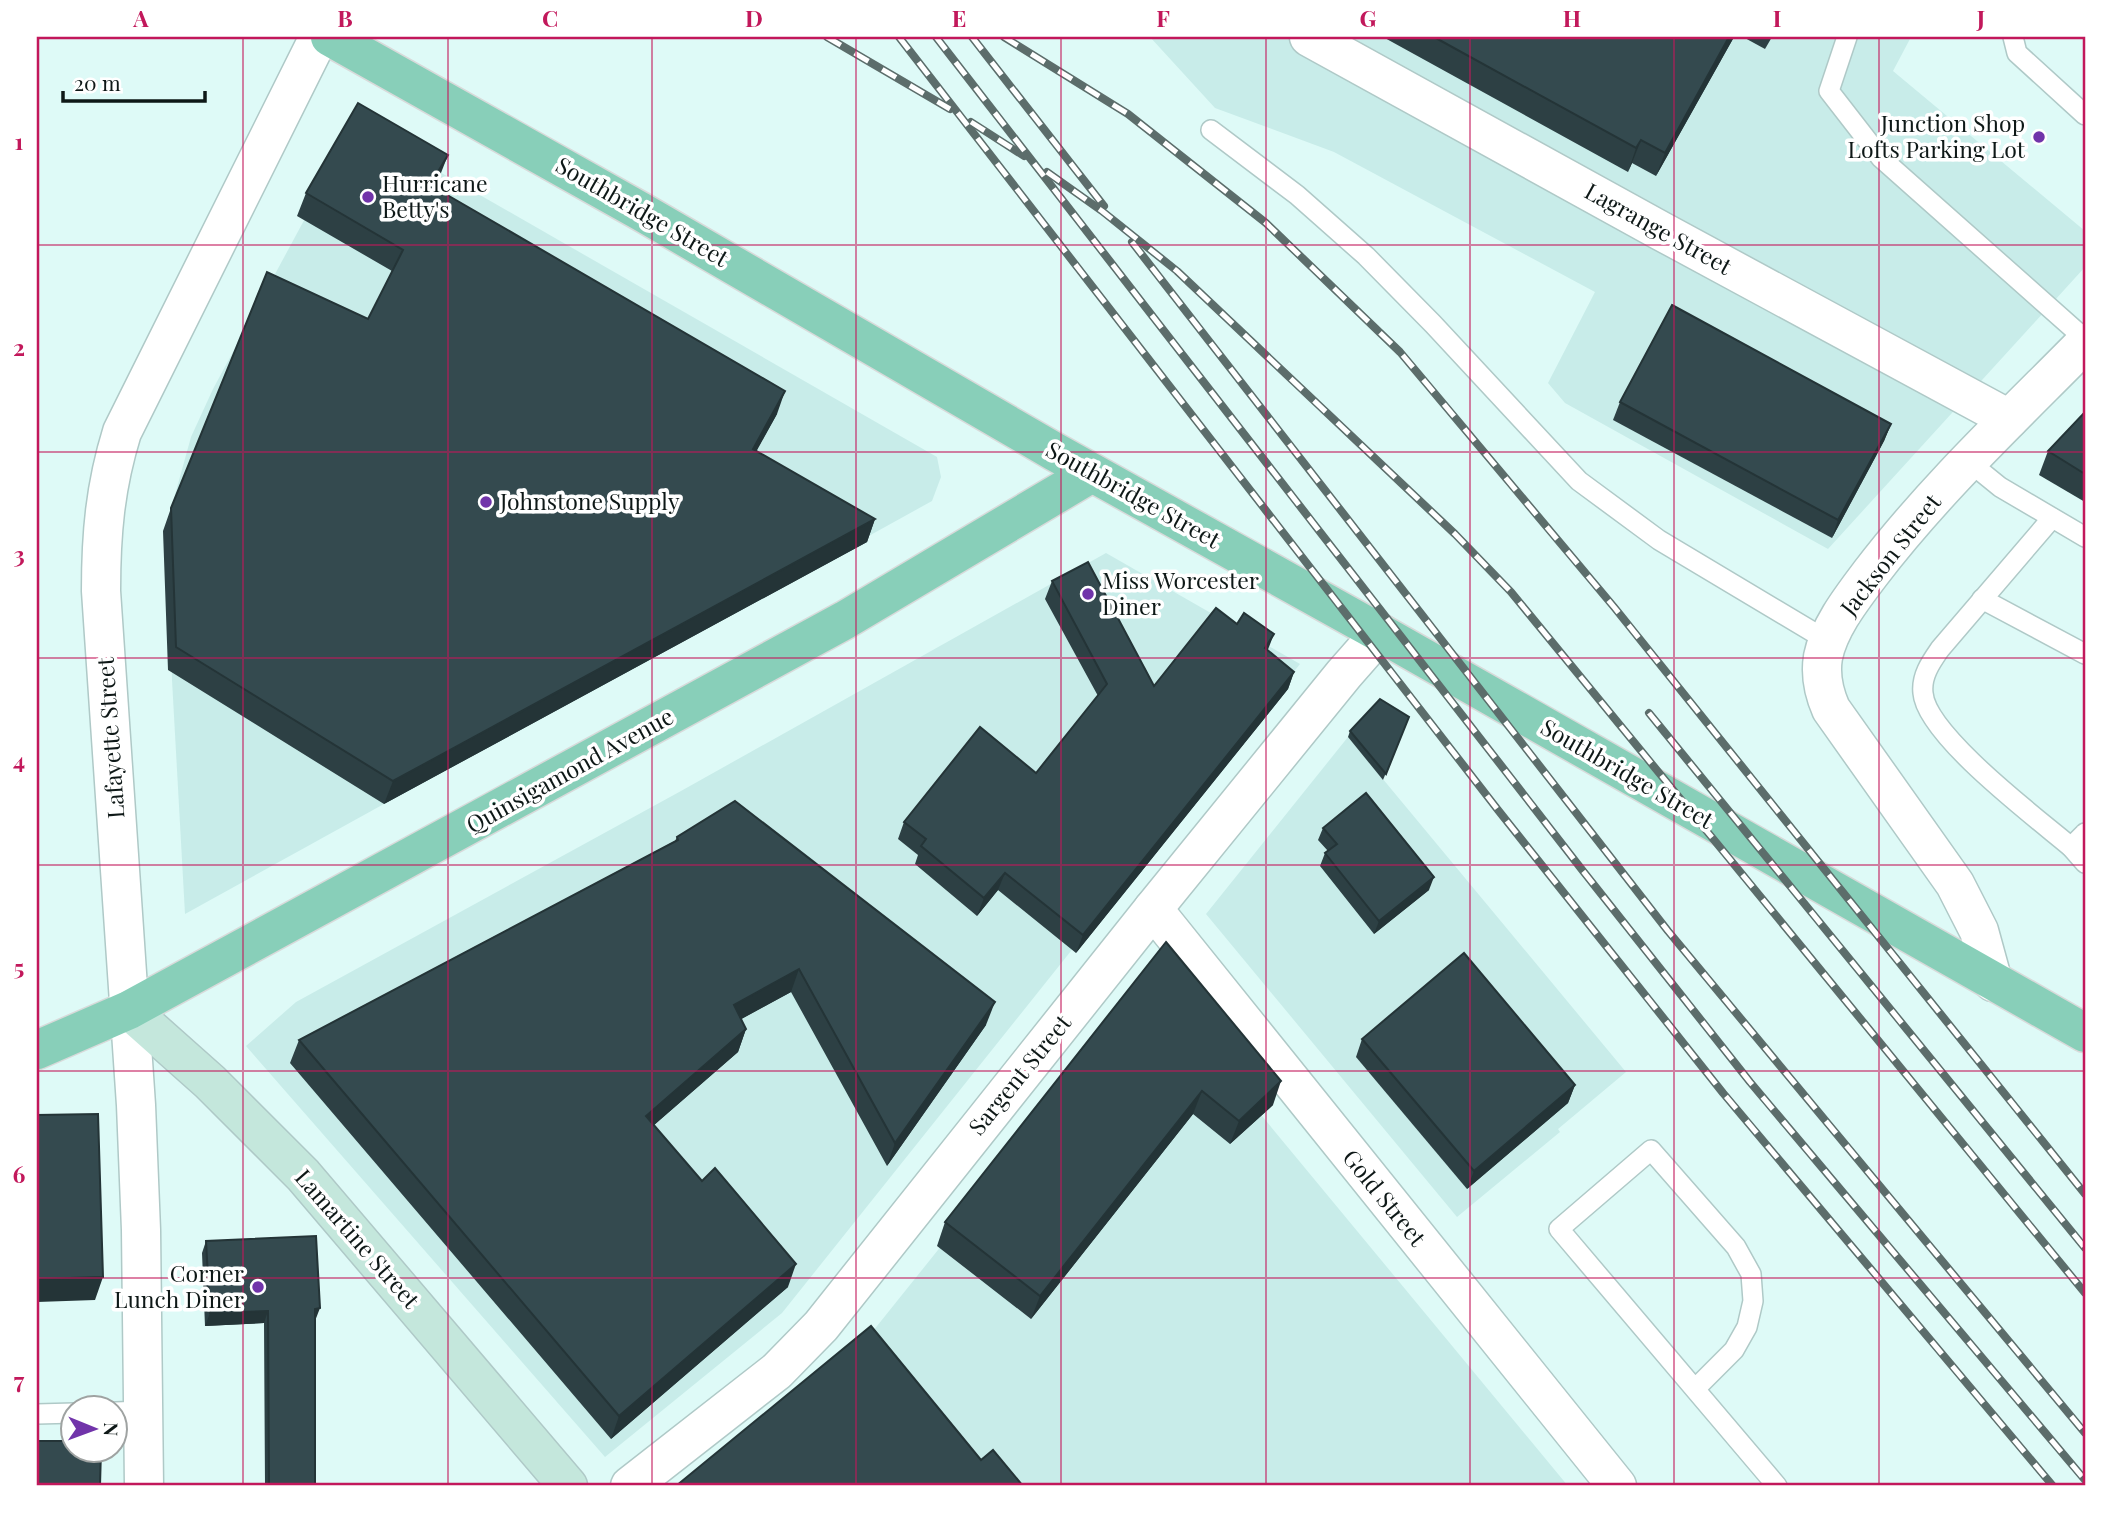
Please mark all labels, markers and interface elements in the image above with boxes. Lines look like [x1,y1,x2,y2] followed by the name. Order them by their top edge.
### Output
[132,2,149,33] text: A
[337,2,353,33] text: B
[542,2,558,33] text: C
[745,2,763,33] text: D
[952,2,966,33] text: E
[1156,2,1170,33] text: F
[1360,2,1377,33] text: G
[1563,2,1581,33] text: H
[1773,2,1781,33] text: I
[1976,2,1985,33] text: J
[63,60,205,104] scale bar
[74,68,121,96] text: 20 m
[1848,107,2026,164] place label: Junction Shop Lofts Parking Lot
[15,125,24,156] text: 1
[2031,129,2047,145] marker: Junction Shop Lofts Parking Lot
[551,149,735,273] street label: Southbridge Street
[382,167,488,224] place label: Hurricane Betty's
[1580,175,1738,281] street label: Lagrange Street
[360,189,376,205] marker: Hurricane Betty's
[13,331,25,362] text: 2
[1041,433,1227,555] street label: Southbridge Street
[499,485,680,516] place label: Johnstone Supply
[1832,486,1948,622] street label: Jackson Street
[478,494,494,510] marker: Johnstone Supply
[13,538,25,569] text: 3
[1102,564,1259,621] place label: Miss Worcester Diner
[1080,586,1096,602] marker: Miss Worcester Diner
[88,656,131,820] street label: Lafayette Street
[460,700,678,840] street label: Quinsigamond Avenue
[1536,711,1720,835] street label: Southbridge Street
[13,744,25,775] text: 4
[14,951,24,982] text: 5
[961,1007,1078,1141] street label: Sargent Street
[1337,1142,1434,1252] street label: Gold Street
[13,1158,26,1189] text: 6
[289,1162,428,1315] street label: Lamartine Street
[114,1257,244,1314] place label: Corner Lunch Diner
[250,1279,266,1295] marker: Corner Lunch Diner
[14,1364,25,1395] text: 7
[60,1394,130,1464] north arrow
[99,1422,125,1437] text: N

